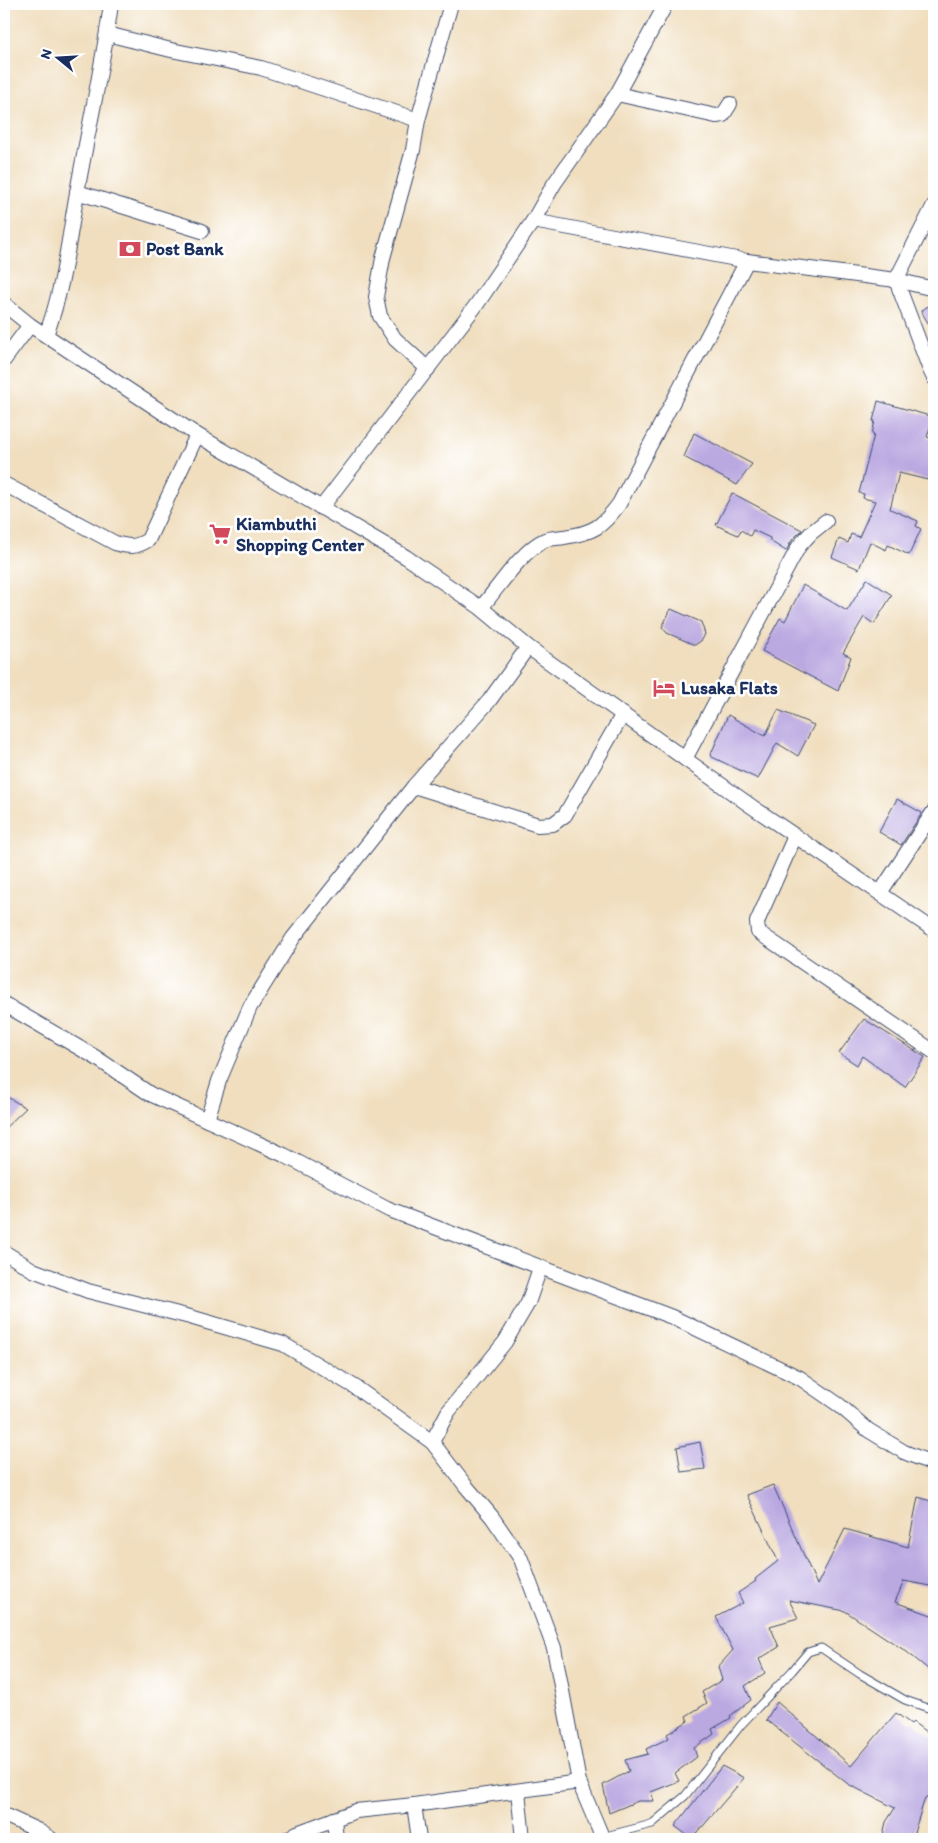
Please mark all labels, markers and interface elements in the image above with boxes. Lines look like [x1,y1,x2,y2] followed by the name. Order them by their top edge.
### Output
[32,32,82,82] north arrow
[37,47,56,61] text: N
[117,236,143,262] bank icon: Post Bank
[146,238,224,260] place label: Post Bank
[236,513,365,556] place label: Kiambuthi Shopping Center
[207,521,233,547] supermarket icon: Kiambuthi Shopping Center
[651,675,677,701] hotel icon: Lusaka Flats
[681,677,778,699] place label: Lusaka Flats

